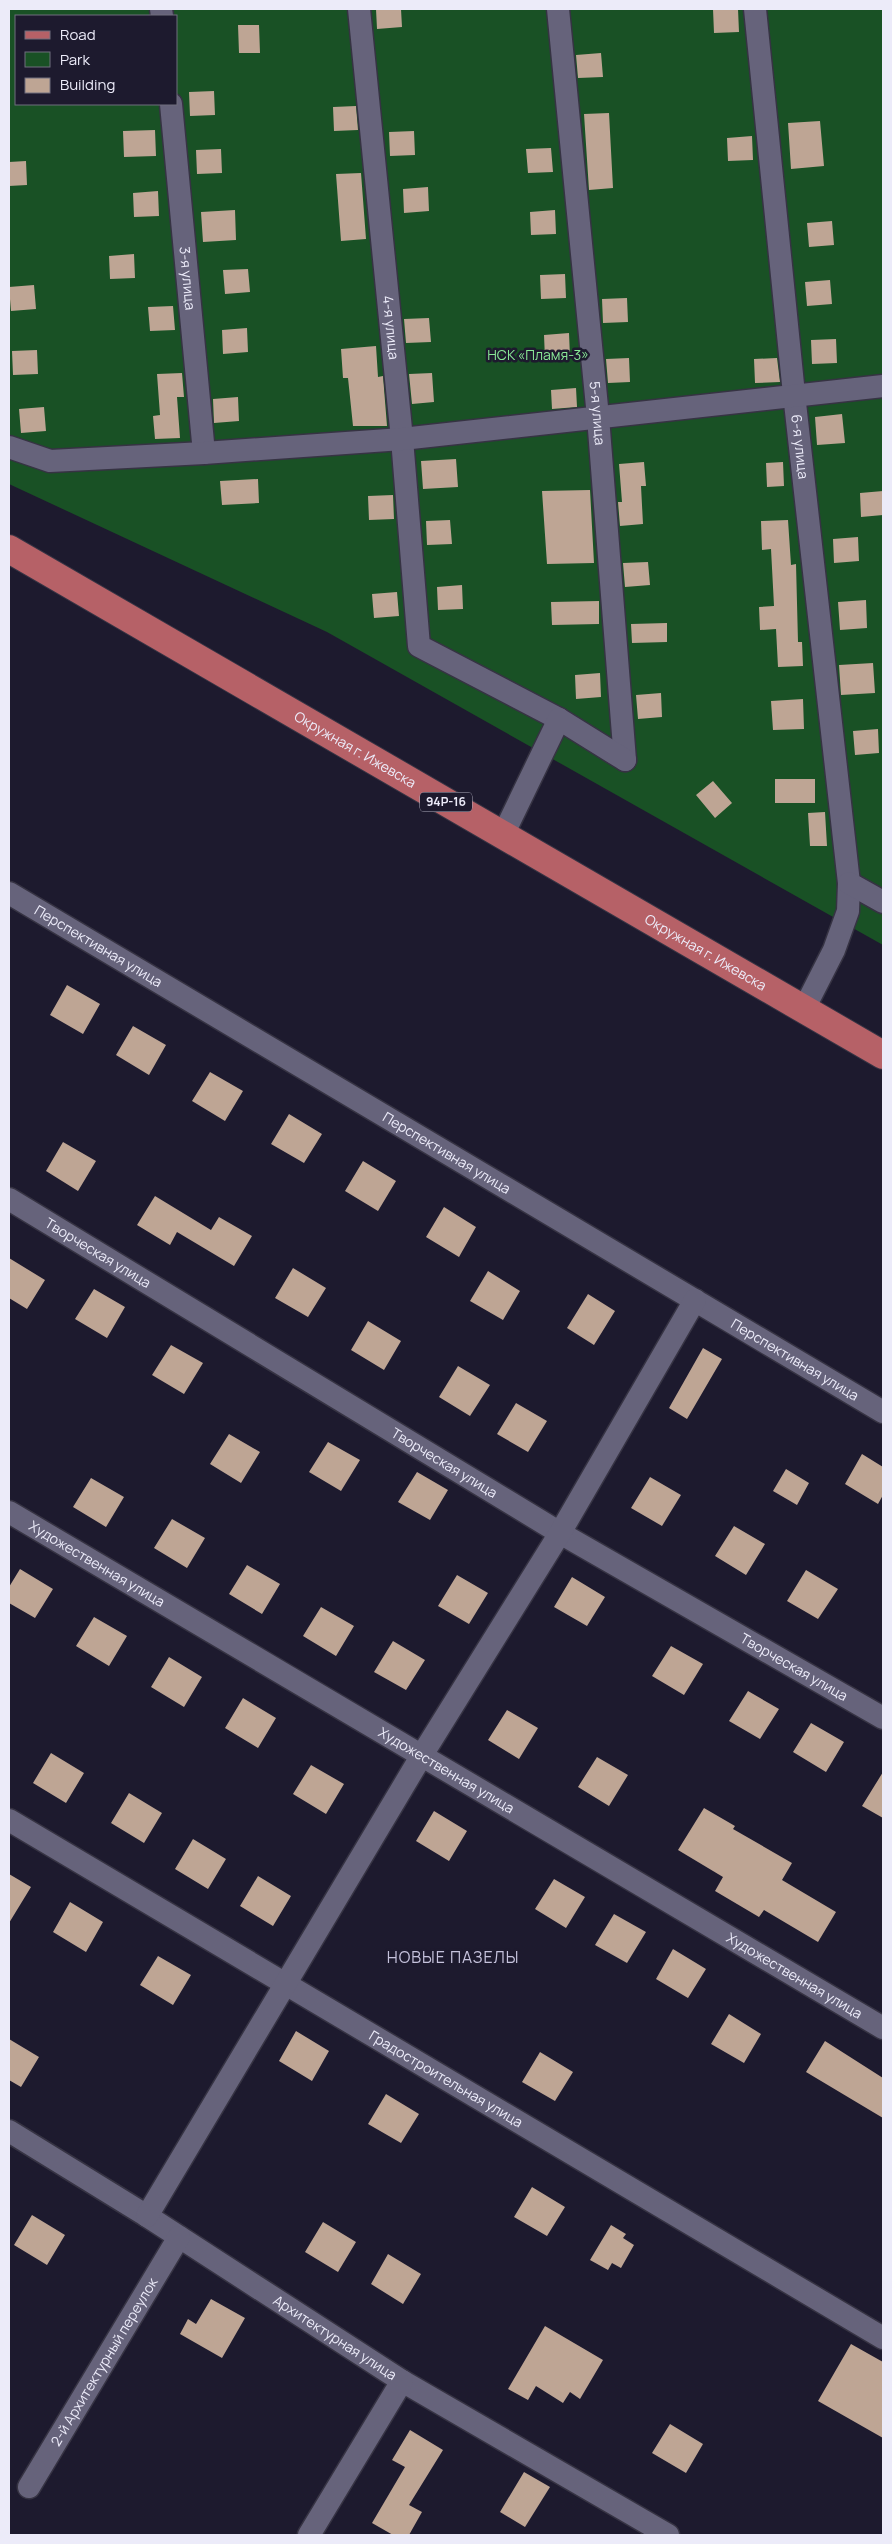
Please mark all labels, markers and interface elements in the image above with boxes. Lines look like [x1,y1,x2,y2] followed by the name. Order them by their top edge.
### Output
[15,15,178,105] legend
[60,24,96,45] text: Road
[60,49,90,70] text: Park
[60,74,115,95] text: Building
[176,246,200,311] street label: 3-я улица
[379,294,404,360] street label: 4-я улица
[487,345,589,364] park label: НСК «Пламя-3»
[586,380,610,446] street label: 5-я улица
[787,413,813,480] street label: 6-я улица
[291,706,420,792] street label: Окружная г. Ижевска
[420,792,472,812] road number: 94Р-16
[31,900,166,991] street label: Перспективная улица
[641,909,770,995] street label: Окружная г. Ижевска
[379,1107,514,1198] street label: Перспективная улица
[42,1213,155,1292] street label: Творческая улица
[728,1314,863,1405] street label: Перспективная улица
[388,1423,501,1502] street label: Творческая улица
[26,1516,169,1611] street label: Художественная улица
[737,1628,851,1705] street label: Творческая улица
[375,1722,518,1817] street label: Художественная улица
[723,1928,866,2023] street label: Художественная улица
[387,1946,519,1968] district label: НОВЫЕ ПАЗЕЛЫ
[366,2026,527,2131] street label: Градостроительная улица
[46,2273,162,2449] street label: 2-й Архитектурный переулок
[270,2290,401,2384] street label: Архитектурная улица

